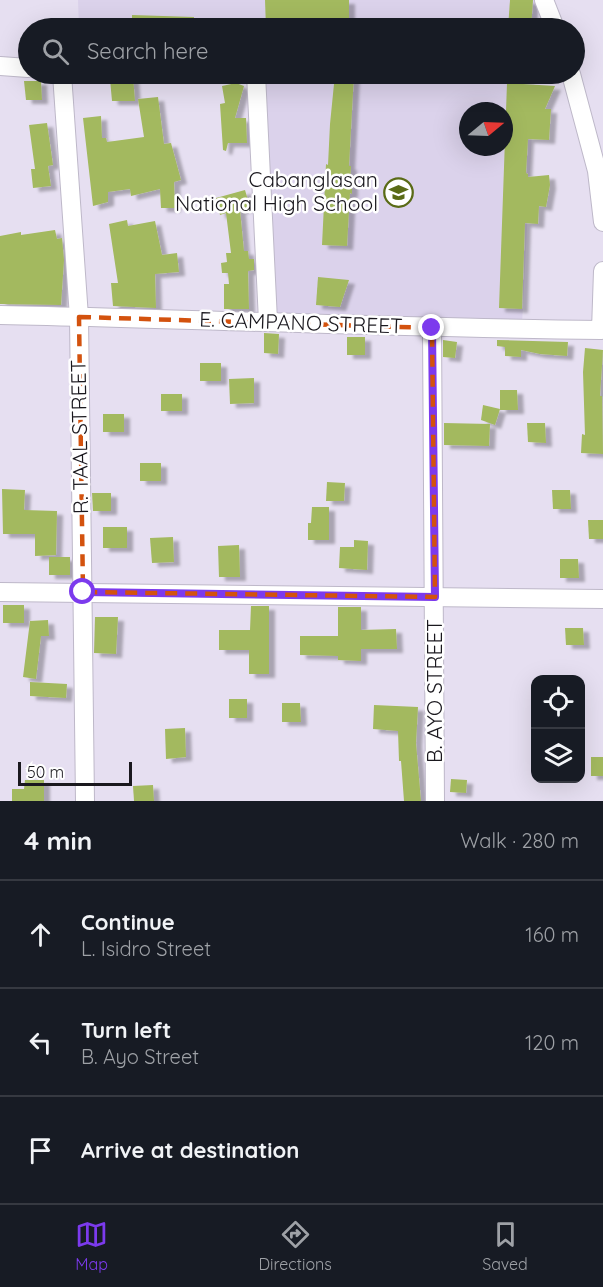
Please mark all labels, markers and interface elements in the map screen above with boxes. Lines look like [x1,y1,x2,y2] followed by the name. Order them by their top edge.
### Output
[18,18,585,84] search box
[39,35,72,68] icon: search
[87,37,208,65] text: Search here
[459,102,513,156] north arrow
[175,166,378,216] place label: Cabanglasan National High School
[383,176,415,208] school or university icon: Cabanglasan National High School
[199,305,403,339] street label: E. CAMPANO STREET
[418,314,444,340] route end
[65,360,93,514] street label: R. TAAL STREET
[69,578,95,604] route start
[421,619,447,763] street label: B. AYO STREET
[531,675,585,783] map controls
[531,675,585,729] button: locate
[531,729,585,783] button: layers
[18,759,132,786] scale bar
[27,762,64,782] text: 50 m
[24,824,92,857] text: 4 min
[460,828,579,853] text: Walk · 280 m
[81,908,175,936] text: Continue
[24,918,57,951] icon: ahead
[525,922,579,947] text: 160 m
[81,936,211,961] text: L. Isidro Street
[81,1016,171,1044] text: Turn left
[24,1026,57,1059] icon: left
[525,1030,579,1055] text: 120 m
[81,1044,199,1069] text: B. Ayo Street
[24,1134,57,1167] icon: arrive
[81,1136,299,1164] text: Arrive at destination
[75,1218,108,1274] tab: Map
[259,1218,332,1274] tab: Directions
[482,1218,528,1274] tab: Saved

